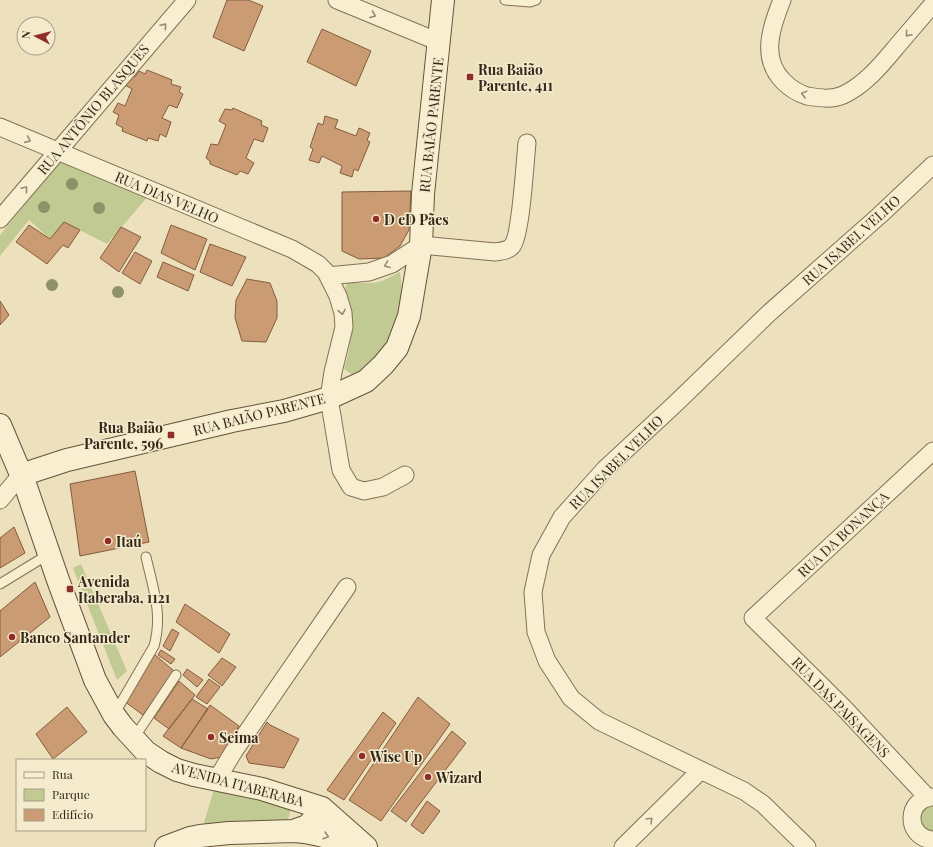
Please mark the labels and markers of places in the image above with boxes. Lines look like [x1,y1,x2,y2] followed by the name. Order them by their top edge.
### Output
[478,60,553,95] place label: Rua Baião Parente, 411
[465,72,475,82] marker: Rua Baião Parente, 411
[384,210,449,229] place label: D eD Pães
[371,214,381,224] marker: D eD Pães
[84,418,163,453] place label: Rua Baião Parente, 596
[166,430,176,440] marker: Rua Baião Parente, 596
[116,532,142,551] place label: Itaú
[103,536,113,546] marker: Itaú
[77,572,170,607] place label: Avenida Itaberaba, 1121
[65,584,75,594] marker: Avenida Itaberaba, 1121
[20,628,131,647] place label: Banco Santander
[7,632,17,642] marker: Banco Santander
[219,728,259,747] place label: Seima
[206,732,216,742] marker: Seima
[369,747,422,766] place label: Wise Up
[357,751,367,761] marker: Wise Up
[435,768,483,787] place label: Wizard
[423,772,433,782] marker: Wizard

